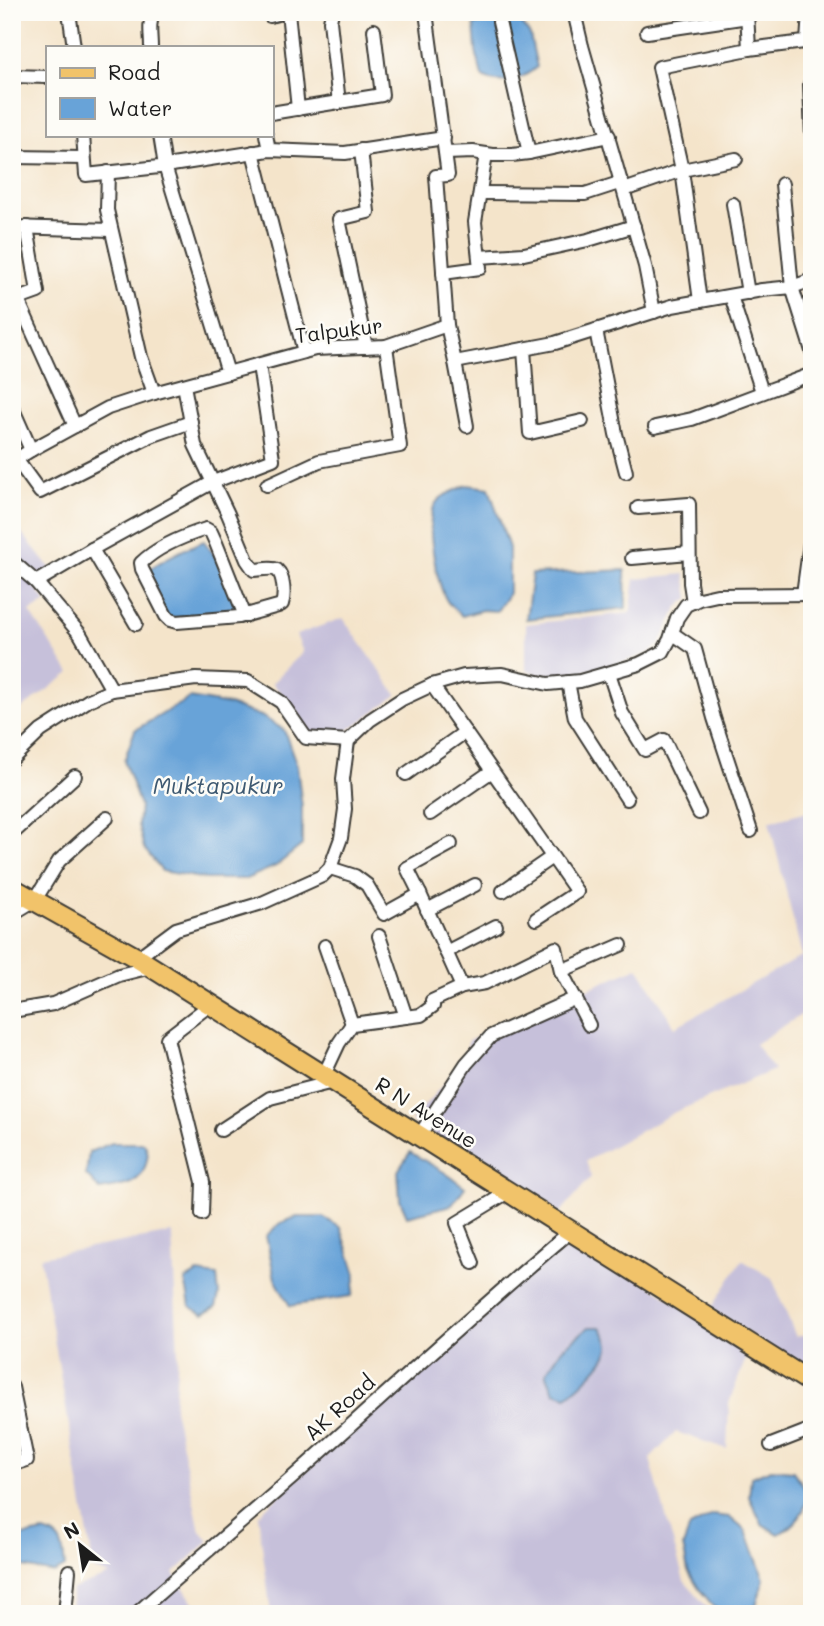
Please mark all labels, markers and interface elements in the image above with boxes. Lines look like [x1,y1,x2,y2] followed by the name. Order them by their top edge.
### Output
[46,46,273,136] legend
[108,58,160,85] text: Road
[108,94,172,121] text: Water
[294,311,384,348] street label: Talpukur
[153,770,283,800] water label: Muktapukur
[371,1070,483,1154] street label: R N Avenue
[298,1368,380,1446] street label: AK Road
[46,1510,116,1580] north arrow
[59,1515,84,1544] text: N

